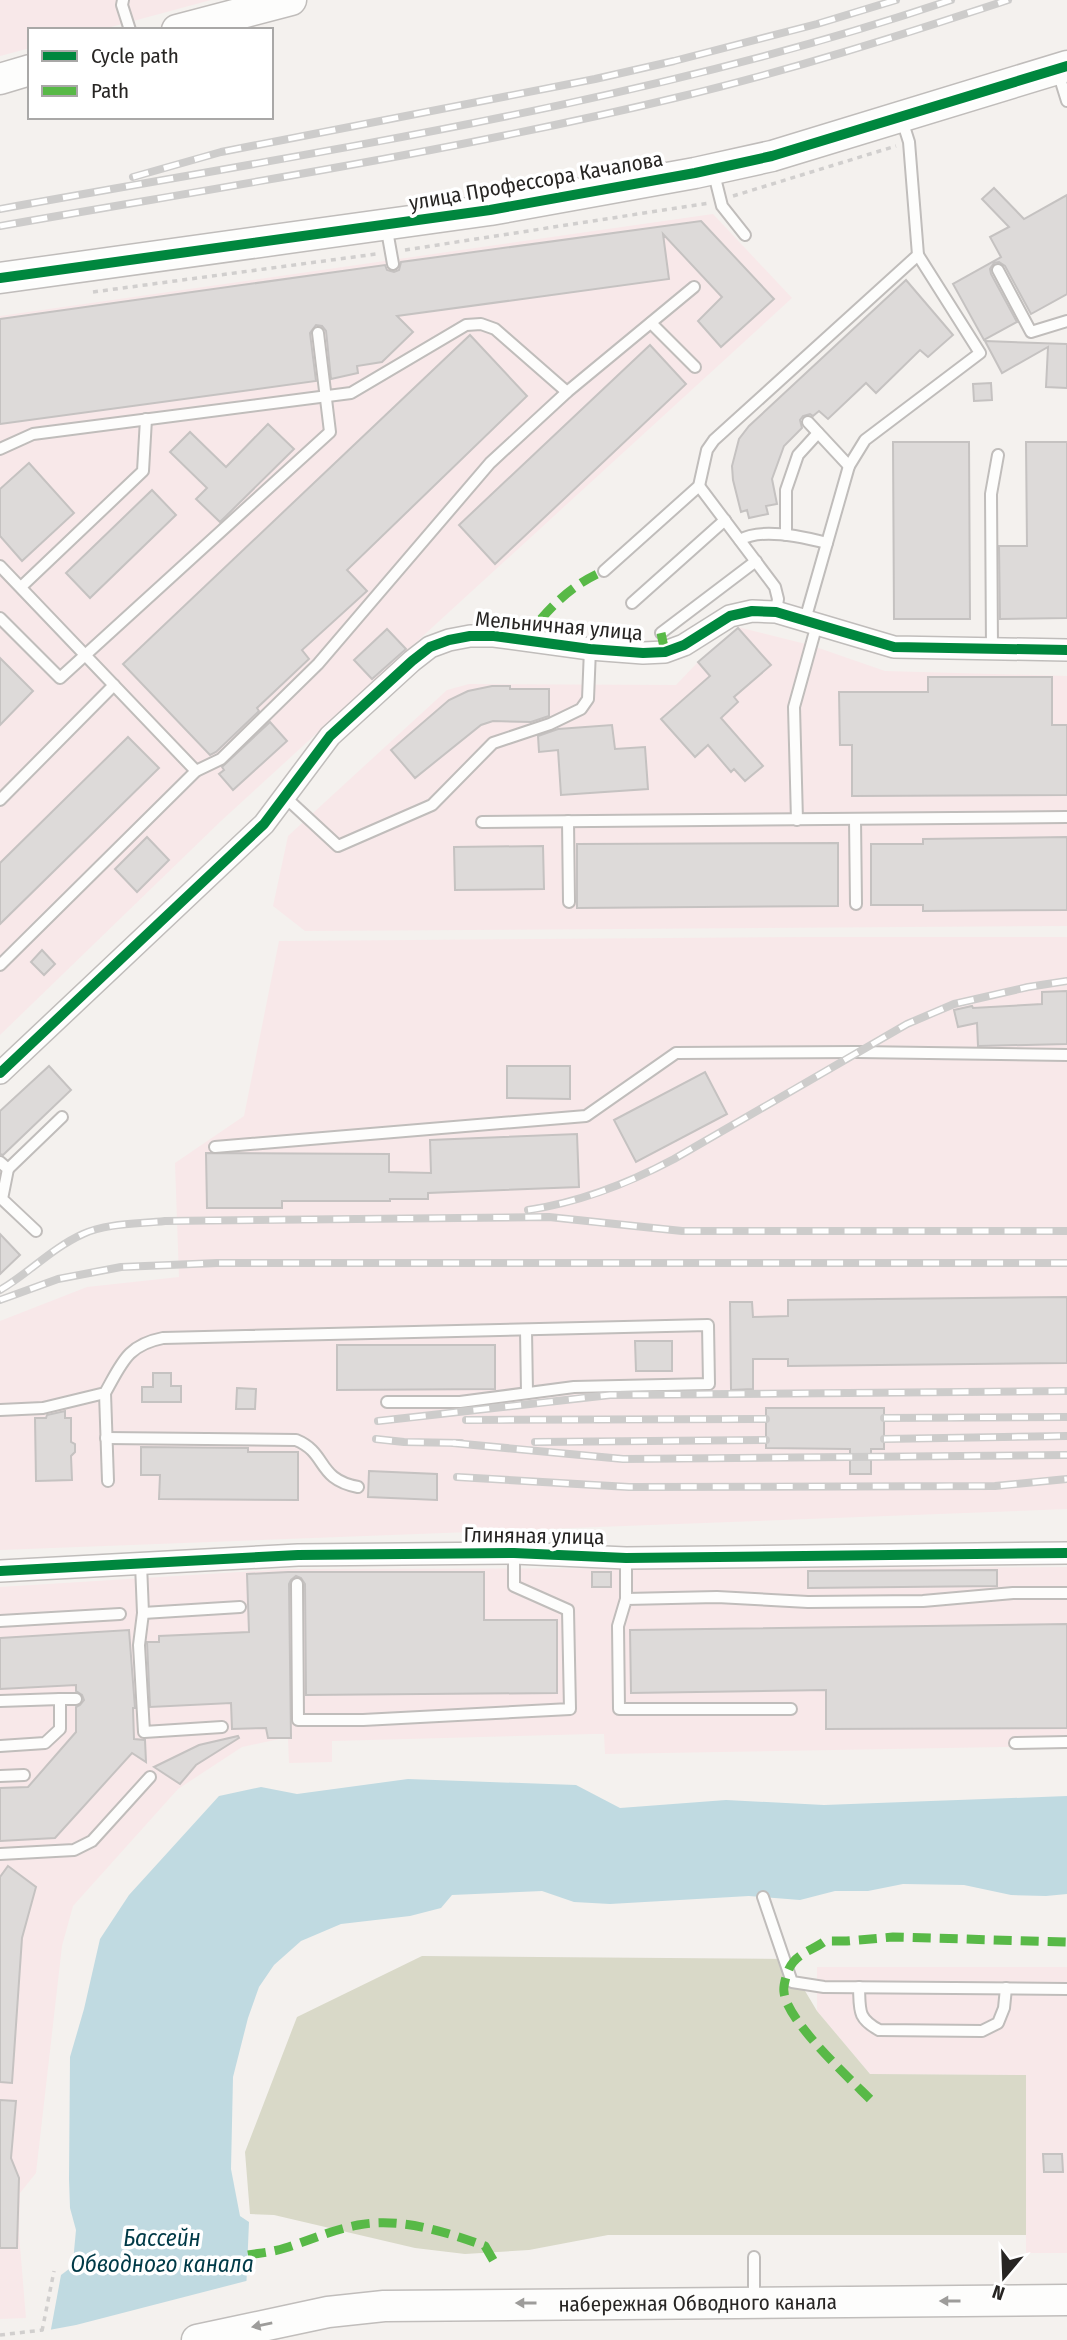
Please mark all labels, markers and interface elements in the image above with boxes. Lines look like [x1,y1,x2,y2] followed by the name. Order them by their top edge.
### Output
[28,28,273,119] legend
[91,43,179,69] text: Cycle path
[91,78,129,104] text: Path
[407,146,665,216] street label: улица Профессора Качалова
[474,606,644,646] street label: Мельничная улица
[463,1522,605,1550] street label: Глиняная улица
[70,2224,254,2278] water label: Бассейн Обводного канала
[969,2242,1039,2312] north arrow
[989,2280,1008,2305] text: N
[558,2289,837,2317] street label: набережная Обводного канала
[939,2295,961,2307] one-way arrow
[515,2297,537,2309] one-way arrow
[251,2319,273,2330] one-way arrow

